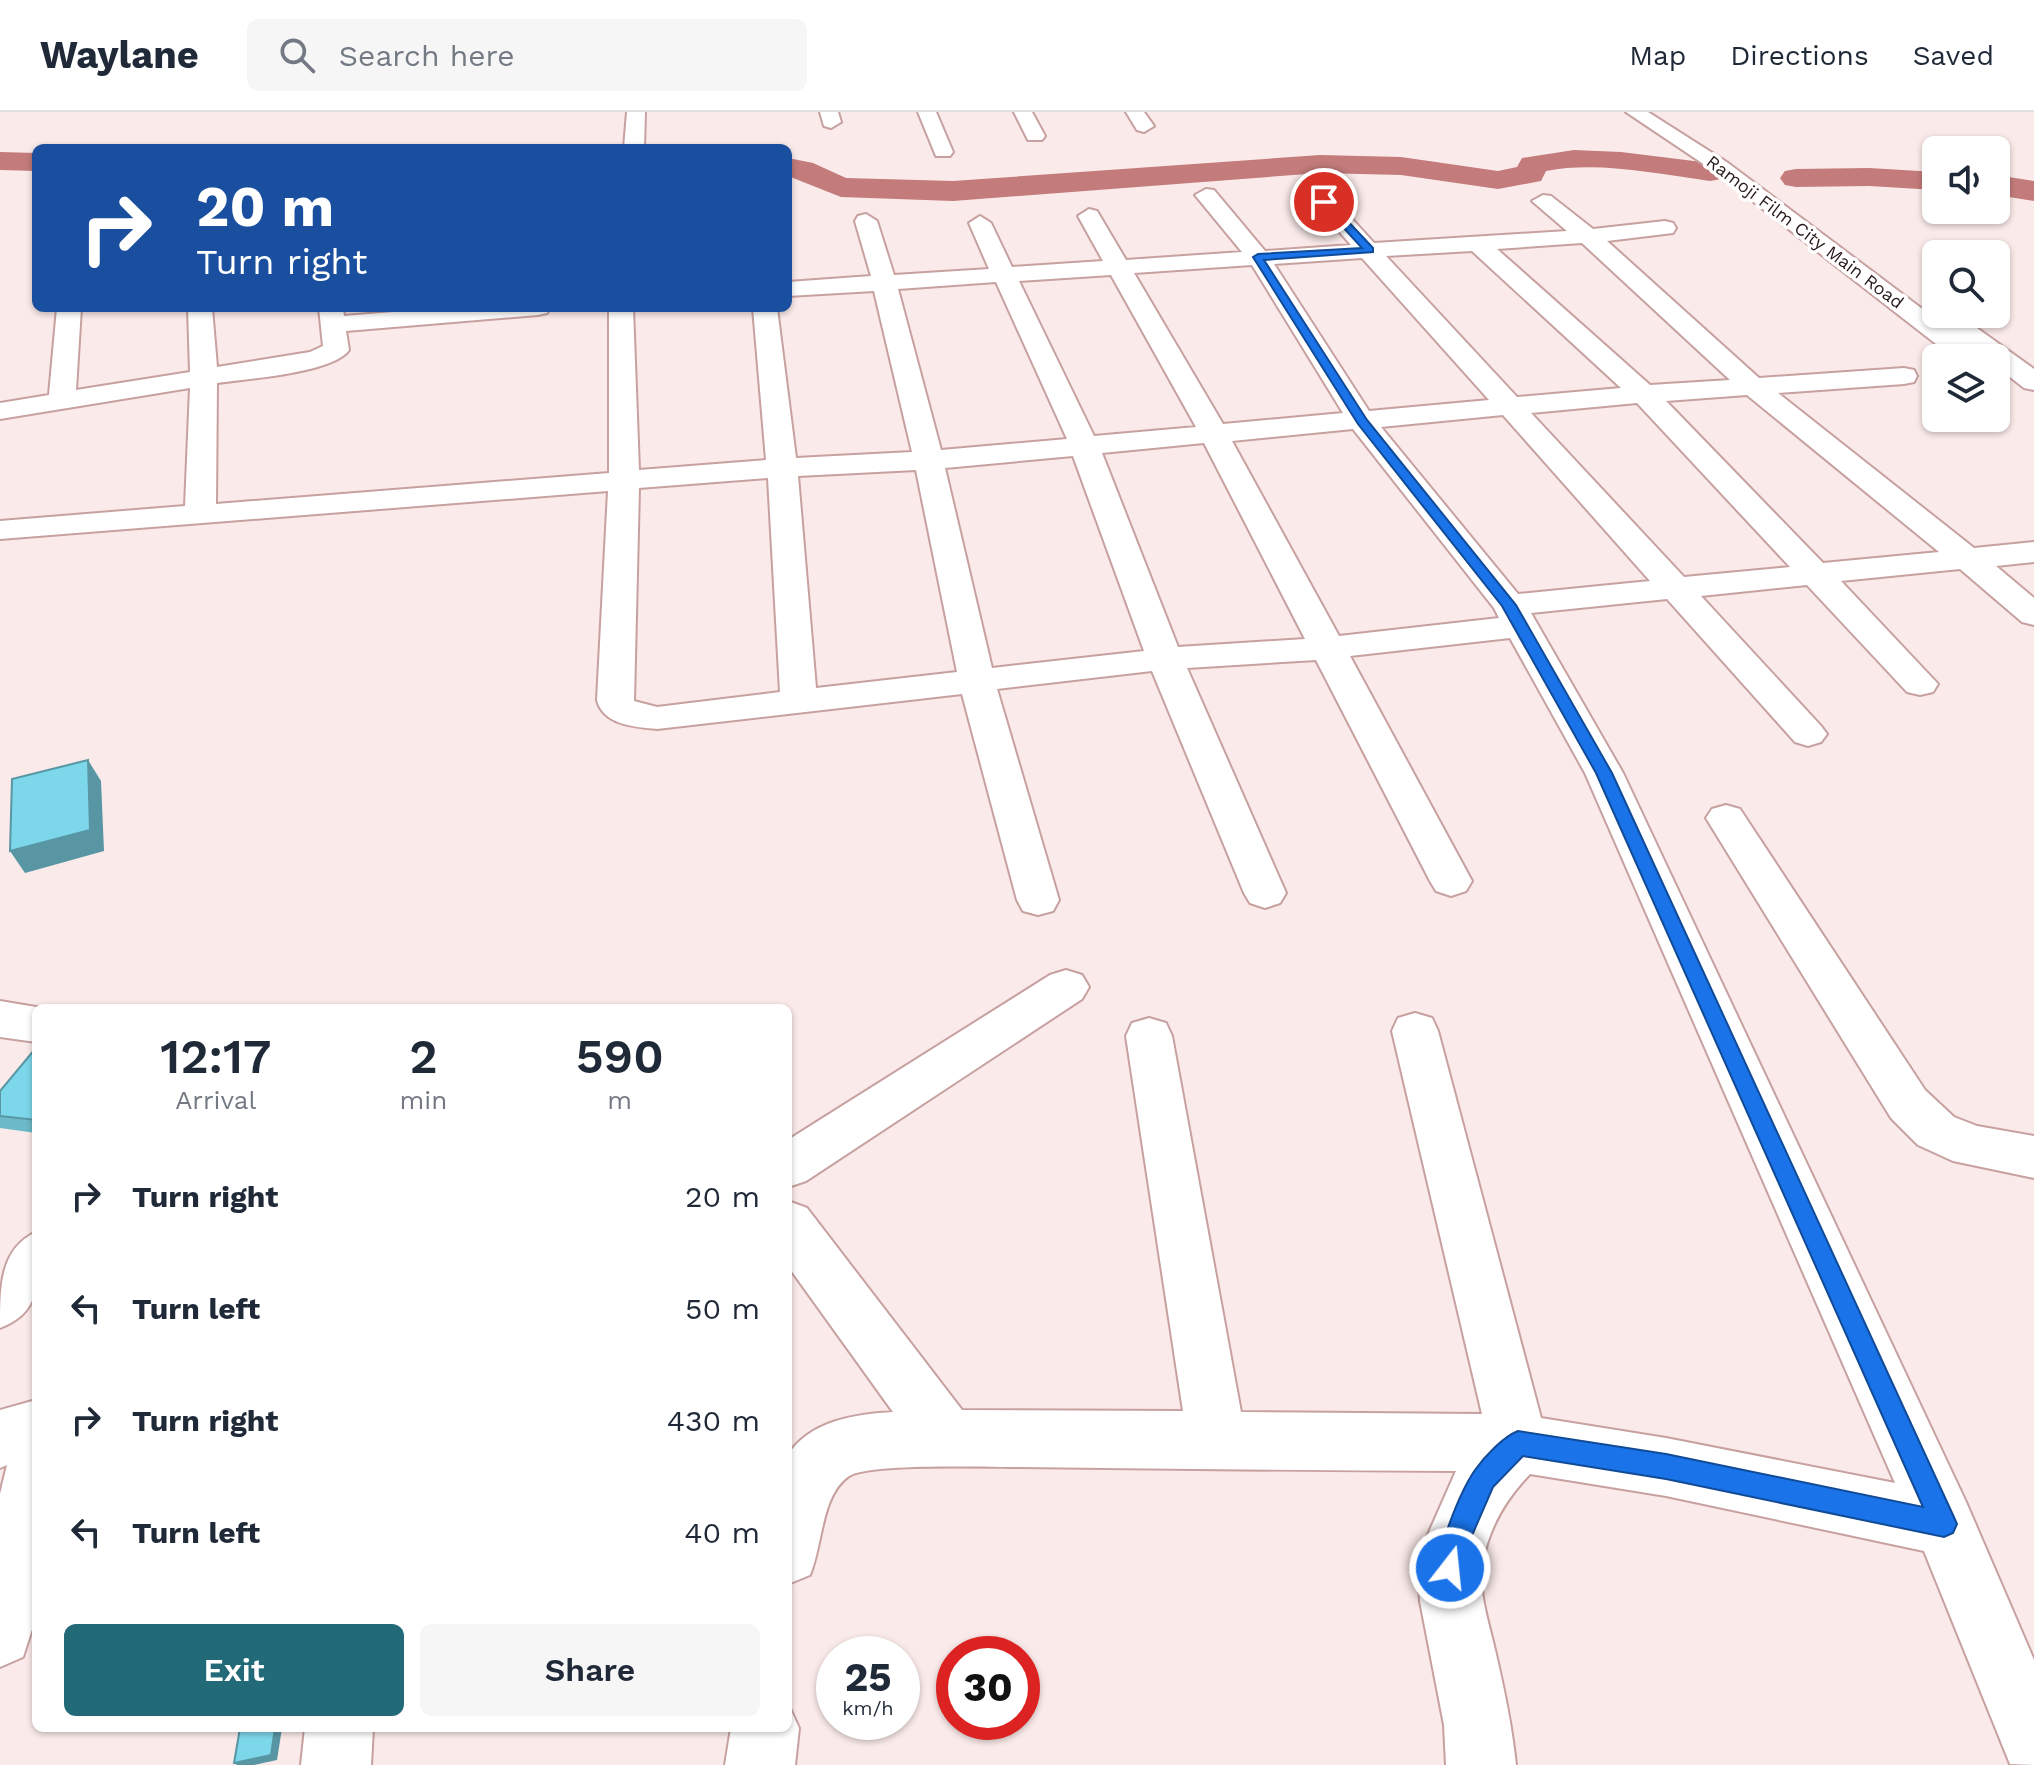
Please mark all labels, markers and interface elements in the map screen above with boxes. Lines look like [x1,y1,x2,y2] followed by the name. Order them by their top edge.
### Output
[247,19,807,91] search box
[40,33,199,77] text: Waylane
[275,33,319,77] icon: search
[339,38,515,73] text: Search here
[1629,39,1686,72] text: Map
[1730,39,1869,72] text: Directions
[1913,39,1994,72] text: Saved
[1922,136,2010,432] map controls
[1922,136,2010,224] button: sound
[1703,151,1908,313] street label: Ramoji Film City Main Road
[1290,168,1358,236] pin
[196,174,334,240] text: 20 m
[64,176,168,280] icon: right
[1302,180,1346,224] icon: arrive
[1922,240,2010,328] button: search
[196,241,367,283] text: Turn right
[1922,344,2010,432] button: layers
[160,1028,271,1085] text: 12:17
[409,1028,438,1085] text: 2
[576,1028,664,1085] text: 590
[175,1085,256,1115] text: Arrival
[400,1085,447,1115] text: min
[607,1085,632,1115] text: m
[64,1174,108,1218] icon: right
[132,1179,278,1214] text: Turn right
[685,1179,760,1214] text: 20 m
[64,1286,108,1330] icon: left
[132,1291,260,1326] text: Turn left
[685,1291,760,1326] text: 50 m
[64,1398,108,1442] icon: right
[132,1403,278,1438] text: Turn right
[667,1403,760,1438] text: 430 m
[64,1510,108,1554] icon: left
[132,1515,260,1550] text: Turn left
[684,1515,760,1550] text: 40 m
[1408,1526,1492,1610] position arrow
[64,1624,404,1716] button: Exit
[420,1624,760,1716] button: Share
[936,1636,1040,1740] speed limit sign: 30
[844,1654,892,1701] text: 25
[842,1696,894,1720] text: km/h

